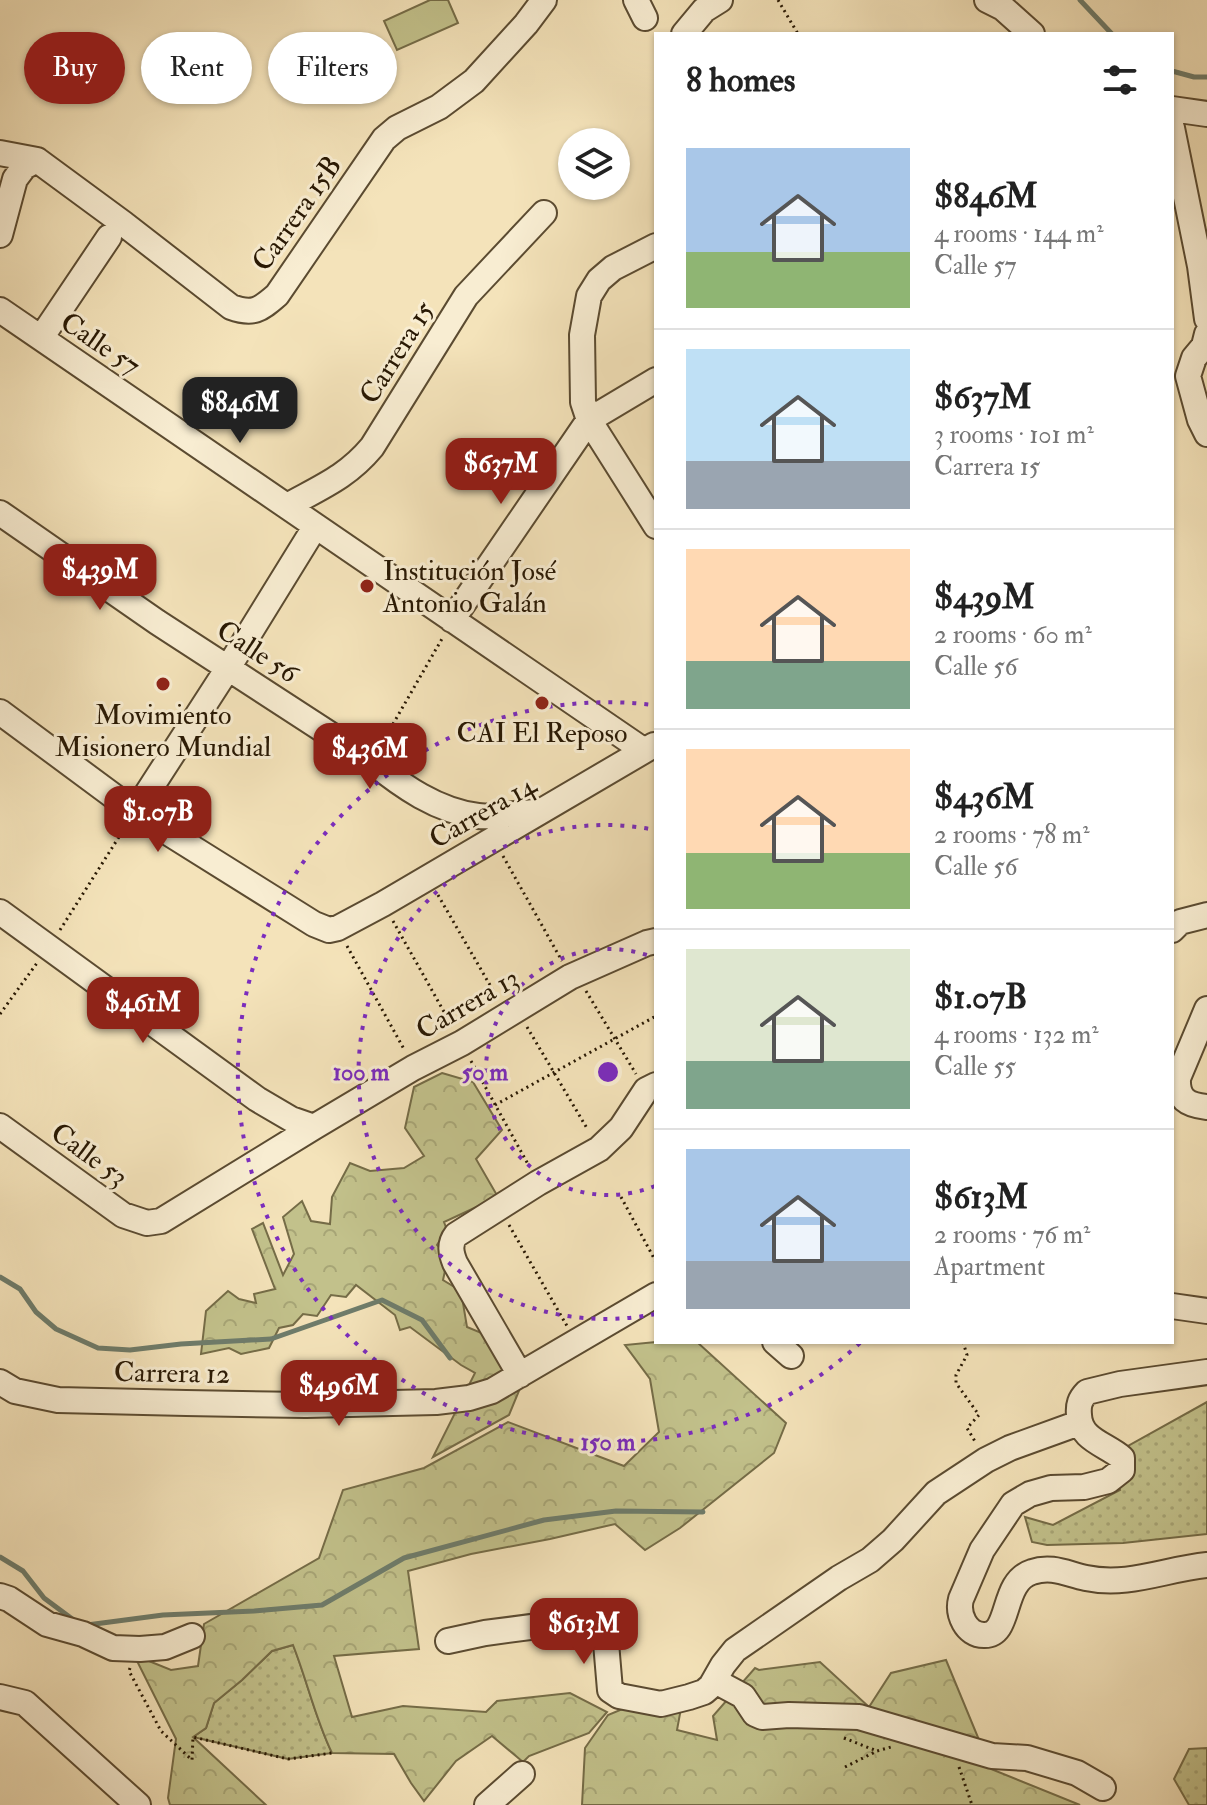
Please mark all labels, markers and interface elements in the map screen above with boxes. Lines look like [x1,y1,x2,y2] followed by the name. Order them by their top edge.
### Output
[24,32,125,104] chip: Buy
[141,32,252,104] chip: Rent
[268,32,397,104] chip: Filters
[1098,58,1142,102] icon: filters
[686,59,795,102] text: 8 homes
[558,128,630,200] map controls
[558,128,630,200] button: layers
[245,149,350,278] street label: Carrera 15B
[934,175,1038,218] text: $846M
[750,180,846,276] icon: home
[934,218,1104,250] text: 4 rooms · 144 m²
[934,250,1017,282] text: Calle 57
[352,294,443,411] street label: Carrera 15
[54,305,147,384] street label: Calle 57
[934,376,1032,419] text: $637M
[184,377,296,445] pin: $846M
[750,381,846,477] icon: home
[200,387,280,419] text: $846M
[934,419,1094,451] text: 3 rooms · 101 m²
[445,438,557,506] pin: $637M
[464,448,538,480] text: $637M
[934,451,1040,483] text: Carrera 15
[44,544,156,612] pin: $439M
[61,554,139,586] text: $439M
[382,554,557,621] place label: Institución José Antonio Galán
[934,576,1035,619] text: $439M
[358,577,376,595] marker: Institución José Antonio Galán
[750,581,846,677] icon: home
[210,613,306,692] street label: Calle 56
[934,619,1092,651] text: 2 rooms · 60 m²
[934,651,1018,683] text: Calle 56
[154,675,172,693] marker: Movimiento Misionero Mundial
[533,694,551,712] marker: CAI El Reposo
[55,698,271,765] place label: Movimiento Misionero Mundial
[457,716,627,751] place label: CAI El Reposo
[314,723,426,791] pin: $436M
[332,733,408,765] text: $436M
[423,767,544,857] street label: Carrera 14
[934,776,1035,819] text: $436M
[750,781,846,877] icon: home
[93,786,223,854] pin: $1.07B
[122,796,194,828] text: $1.07B
[934,819,1090,851] text: 2 rooms · 78 m²
[934,851,1018,883] text: Calle 56
[410,961,525,1048] street label: Carrera 13
[934,976,1027,1019] text: $1.07B
[87,977,199,1045] pin: $461M
[750,981,846,1077] icon: home
[105,987,181,1019] text: $461M
[934,1019,1099,1051] text: 4 rooms · 132 m²
[934,1051,1016,1083] text: Calle 55
[333,1057,390,1088] text: 100 m
[462,1057,509,1088] text: 50 m
[594,1058,622,1086] centre of rings
[44,1116,135,1195] street label: Calle 53
[934,1176,1028,1219] text: $613M
[750,1181,846,1277] icon: home
[934,1219,1090,1251] text: 2 rooms · 76 m²
[934,1251,1045,1283] text: Apartment
[113,1355,230,1392] street label: Carrera 12
[283,1360,395,1428] pin: $496M
[299,1370,379,1402] text: $496M
[581,1427,636,1458] text: 150 m
[528,1598,640,1666] pin: $613M
[548,1608,620,1640] text: $613M

